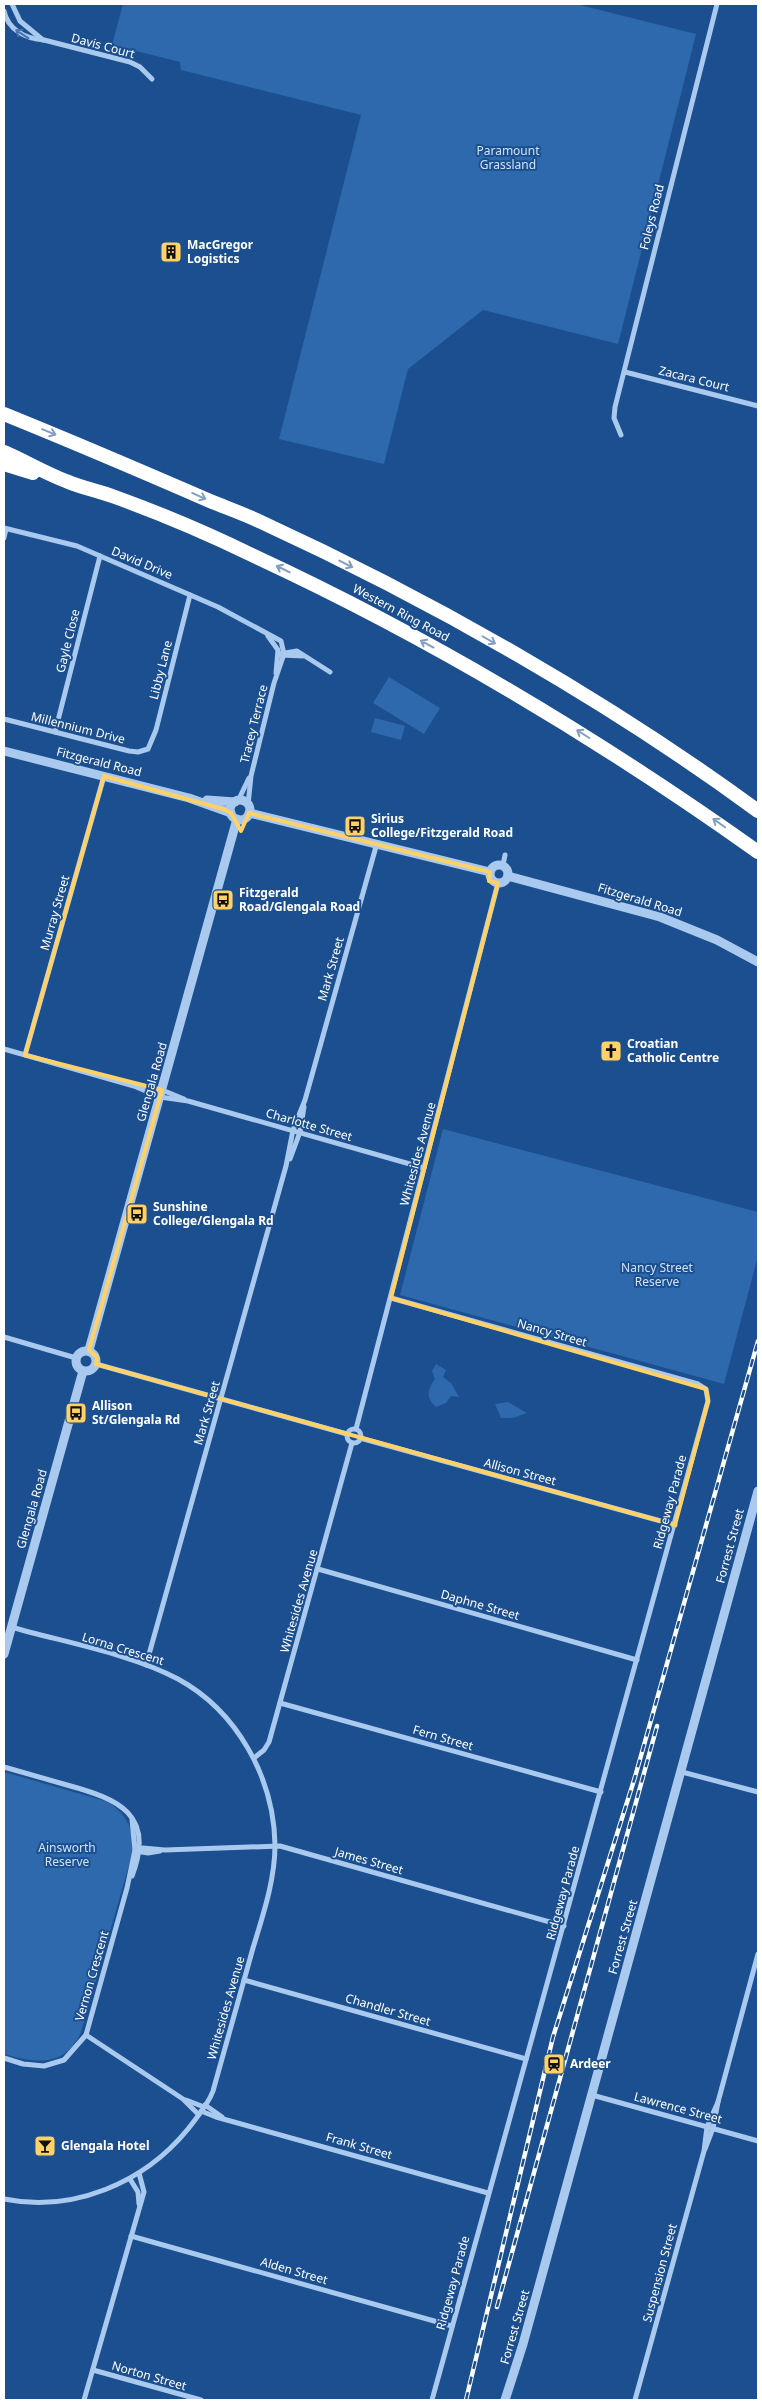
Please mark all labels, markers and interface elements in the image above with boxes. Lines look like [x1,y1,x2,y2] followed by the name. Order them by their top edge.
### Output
[15,28,29,38] one-way arrow
[69,29,137,62] street label: Davis Court
[476,142,540,173] park label: Paramount Grassland
[635,182,668,251] street label: Foleys Road
[187,236,254,267] place label: MacGregor Logistics
[159,240,183,264] building icon: MacGregor Logistics
[657,362,732,396] street label: Zacara Court
[41,428,56,438] one-way arrow
[191,491,206,501] one-way arrow
[109,542,176,583] street label: David Drive
[338,560,353,569] one-way arrow
[275,564,290,574] one-way arrow
[350,580,453,645] street label: Western Ring Road
[51,607,84,674] street label: Gayle Close
[482,636,496,646] one-way arrow
[145,638,176,701] street label: Libby Lane
[420,639,435,648] one-way arrow
[236,683,272,765] street label: Tracey Terrace
[29,708,127,747] street label: Millennium Drive
[576,729,590,739] one-way arrow
[55,743,144,780] street label: Fitzgerald Road
[371,810,513,841] place label: Sirius College/Fitzgerald Road
[343,814,367,838] bus stop icon: Sirius College/Fitzgerald Road
[712,818,726,828] one-way arrow
[36,873,74,952] street label: Murray Street
[596,879,684,920] street label: Fitzgerald Road
[239,884,360,915] place label: Fitzgerald Road/Glengala Road
[211,888,235,912] bus stop icon: Fitzgerald Road/Glengala Road
[313,934,348,1003] street label: Mark Street
[627,1035,719,1066] place label: Croatian Catholic Centre
[599,1039,623,1063] church icon: Croatian Catholic Centre
[132,1040,171,1124] street label: Glengala Road
[395,1100,440,1208] street label: Whitesides Avenue
[264,1104,355,1145] street label: Charlotte Street
[153,1198,274,1229] place label: Sunshine College/Glengala Rd
[125,1202,149,1226] bus stop icon: Sunshine College/Glengala Rd
[621,1259,694,1290] park label: Nancy Street Reserve
[515,1314,590,1351] street label: Nancy Street
[189,1378,224,1447] street label: Mark Street
[92,1397,180,1428] place label: Allison St/Glengala Rd
[64,1401,88,1425] bus stop icon: Allison St/Glengala Rd
[649,1453,690,1551] street label: Ridgeway Parade
[482,1454,559,1489] street label: Allison Street
[12,1467,51,1551] street label: Glengala Road
[711,1506,748,1585] street label: Forrest Street
[276,1547,321,1655] street label: Whitesides Avenue
[439,1585,522,1624] street label: Daphne Street
[80,1628,167,1669] street label: Lorna Crescent
[411,1721,476,1754] street label: Fern Street
[38,1839,96,1870] park label: Ainsworth Reserve
[332,1842,406,1879] street label: James Street
[542,1844,583,1942] street label: Ridgeway Parade
[604,1897,641,1976] street label: Forrest Street
[71,1928,113,2023] street label: Vernon Crescent
[203,1954,248,2062] street label: Whitesides Avenue
[344,1989,433,2030] street label: Chandler Street
[542,2052,566,2076] station icon: Ardeer
[570,2055,611,2072] place label: Ardeer
[632,2088,725,2128] street label: Lawrence Street
[324,2128,395,2163] street label: Frank Street
[33,2134,57,2158] bar icon: Glengala Hotel
[61,2137,150,2154] place label: Glengala Hotel
[638,2221,681,2324] street label: Suspension Street
[432,2234,473,2332] street label: Ridgeway Parade
[259,2253,330,2288] street label: Alden Street
[496,2287,533,2366] street label: Forrest Street
[110,2357,189,2394] street label: Norton Street

